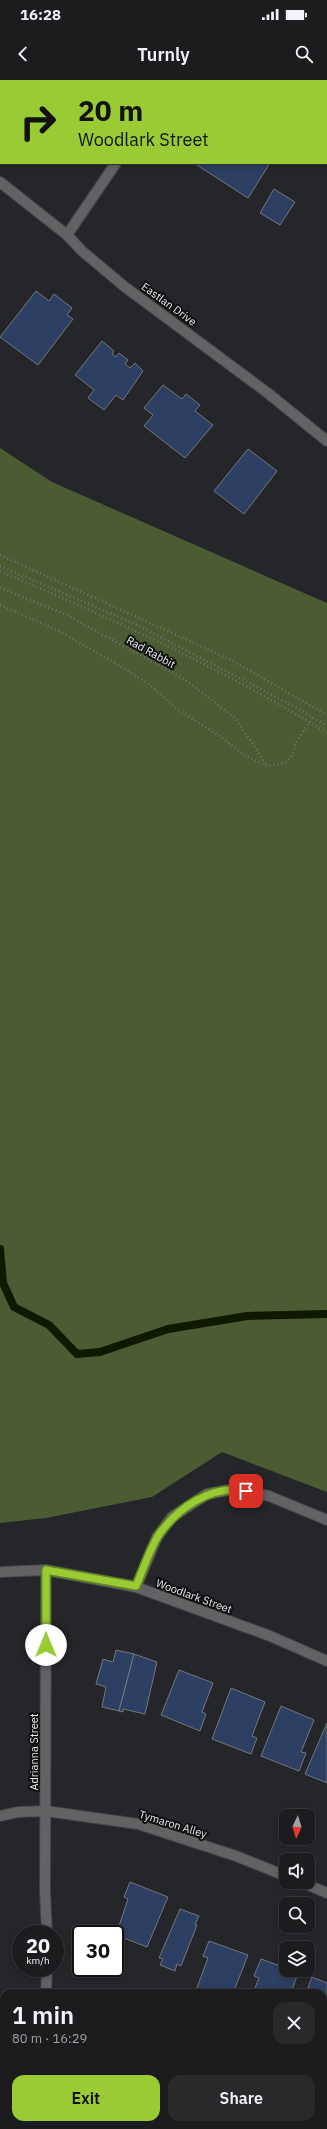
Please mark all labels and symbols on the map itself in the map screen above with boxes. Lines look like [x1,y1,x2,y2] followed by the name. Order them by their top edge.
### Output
[139,279,199,329] street label: Eastlan Drive
[124,633,178,671] street label: Rad Rabbit
[229,1474,263,1508] pin
[154,1576,234,1616] street label: Woodlark Street
[25,1624,67,1666] position arrow
[27,1713,41,1791] street label: Adrianna Street
[137,1807,209,1841] street label: Tymaron Alley
[279,1809,315,1845] north arrow
[72,1925,124,1977] speed limit sign: 30

